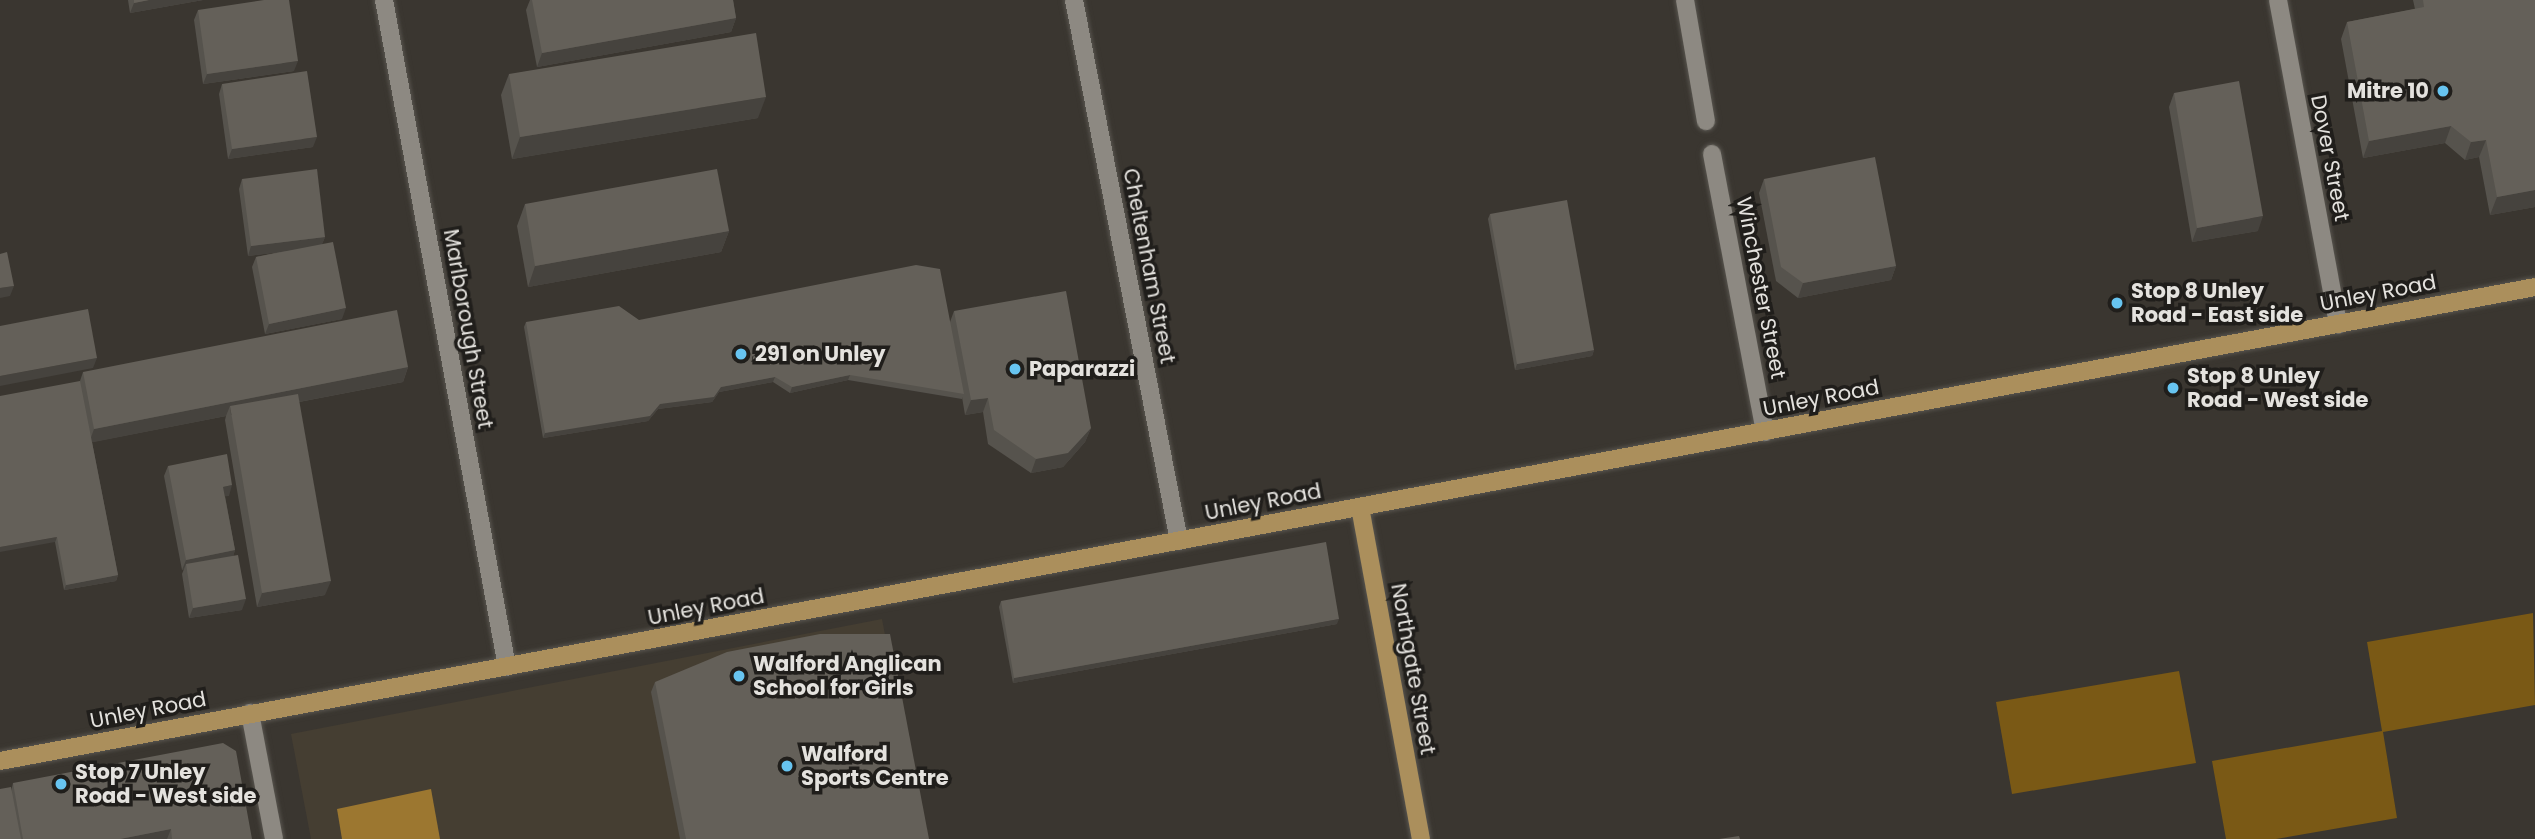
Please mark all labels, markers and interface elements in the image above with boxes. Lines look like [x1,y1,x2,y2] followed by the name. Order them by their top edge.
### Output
[2347,78,2429,104] place label: Mitre 10
[2435,83,2451,99] marker: Mitre 10
[2305,93,2355,223] street label: Dover Street
[1118,166,1180,366] street label: Cheltenham Street
[1731,195,1791,381] street label: Winchester Street
[438,227,498,431] street label: Marlborough Street
[2318,269,2438,317] street label: Unley Road
[2131,278,2303,328] place label: Stop 8 Unley Road - East side
[2109,295,2125,311] marker: Stop 8 Unley Road - East side
[755,341,886,367] place label: 291 on Unley
[733,346,749,362] marker: 291 on Unley
[1029,356,1135,382] place label: Paparazzi
[1007,361,1023,377] marker: Paparazzi
[2187,363,2369,413] place label: Stop 8 Unley Road - West side
[1761,374,1881,422] street label: Unley Road
[2165,380,2181,396] marker: Stop 8 Unley Road - West side
[1203,478,1323,526] street label: Unley Road
[1386,581,1440,757] street label: Northgate Street
[646,583,766,631] street label: Unley Road
[753,651,942,701] place label: Walford Anglican School for Girls
[731,668,747,684] marker: Walford Anglican School for Girls
[88,686,208,734] street label: Unley Road
[801,741,949,791] place label: Walford Sports Centre
[779,758,795,774] marker: Walford Sports Centre
[75,759,257,809] place label: Stop 7 Unley Road - West side
[53,776,69,792] marker: Stop 7 Unley Road - West side

